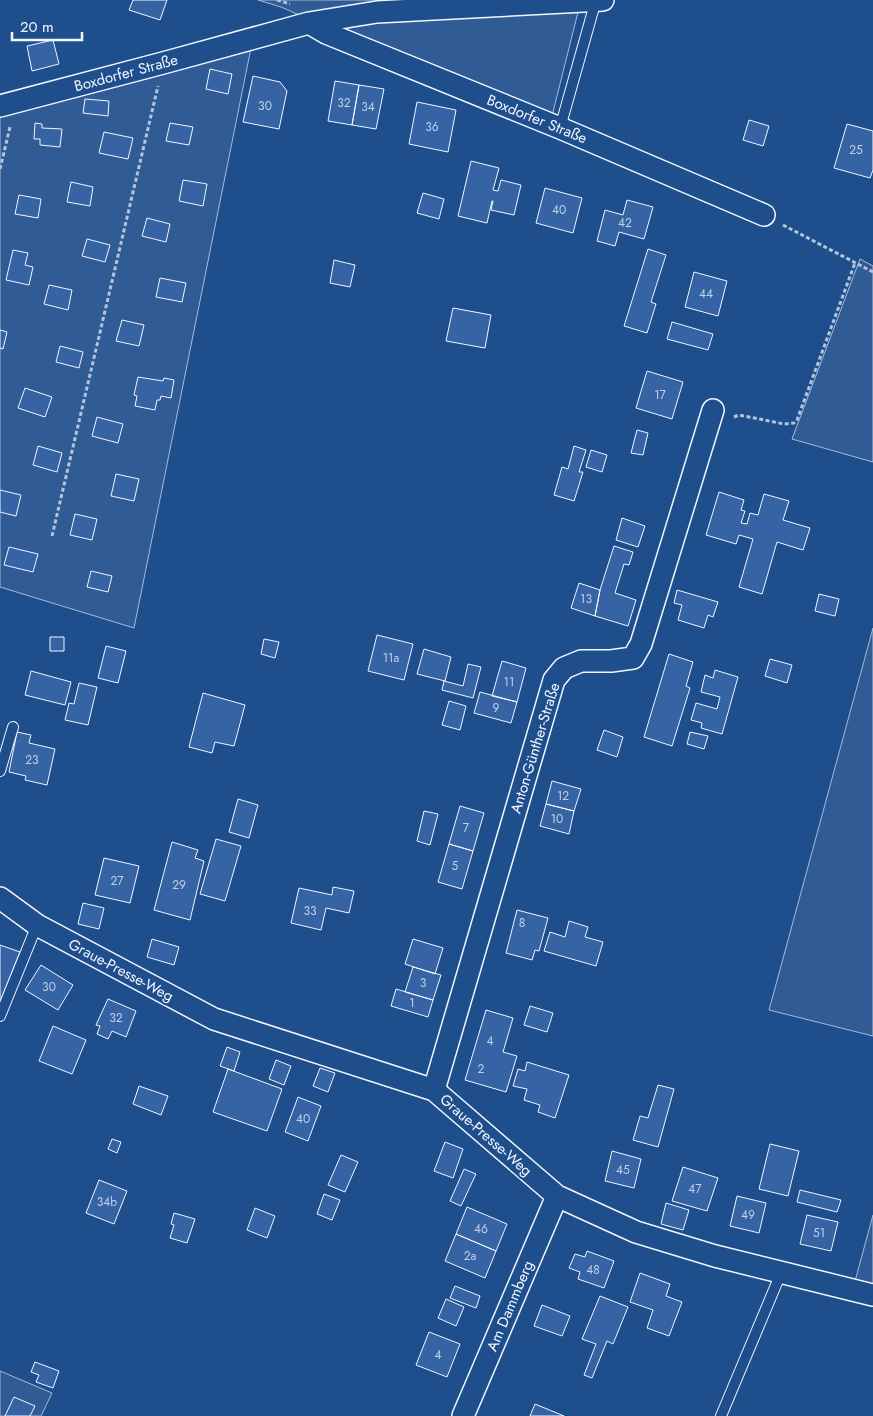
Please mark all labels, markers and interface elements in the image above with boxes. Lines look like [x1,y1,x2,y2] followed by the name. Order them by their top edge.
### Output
[12,10,82,42] scale bar
[20,16,54,38] text: 20 m
[72,49,181,97] street label: Boxdorfer Straße
[483,89,591,149] street label: Boxdorfer Straße
[337,94,351,112] house number: 32
[258,97,272,115] house number: 30
[361,98,375,116] house number: 34
[425,118,439,136] house number: 36
[849,141,863,159] house number: 25
[552,201,566,219] house number: 40
[618,214,632,232] house number: 42
[699,285,713,303] house number: 44
[654,386,667,404] house number: 17
[580,590,592,608] house number: 13
[383,649,400,667] house number: 11a
[504,673,514,691] house number: 11
[505,680,565,816] street label: Anton-Günther-Straße
[493,699,500,717] house number: 9
[25,751,39,769] house number: 23
[557,787,569,805] house number: 12
[551,810,563,828] house number: 10
[463,819,470,837] house number: 7
[452,857,459,875] house number: 5
[110,872,124,890] house number: 27
[172,876,186,894] house number: 29
[303,902,317,920] house number: 33
[519,914,525,932] house number: 8
[65,933,177,1007] street label: Graue-Presse-Weg
[420,974,427,992] house number: 3
[42,978,56,996] house number: 30
[409,994,415,1012] house number: 1
[109,1009,123,1027] house number: 32
[487,1032,494,1050] house number: 4
[478,1060,485,1078] house number: 2
[435,1089,537,1181] street label: Graue-Presse-Weg
[296,1110,310,1128] house number: 40
[616,1161,630,1179] house number: 45
[688,1180,702,1198] house number: 47
[97,1193,117,1211] house number: 34b
[741,1206,755,1224] house number: 49
[474,1220,488,1238] house number: 46
[813,1224,825,1242] house number: 51
[464,1247,477,1265] house number: 2a
[481,1257,539,1355] street label: Am Dammberg
[586,1261,600,1279] house number: 48
[435,1346,442,1364] house number: 4

